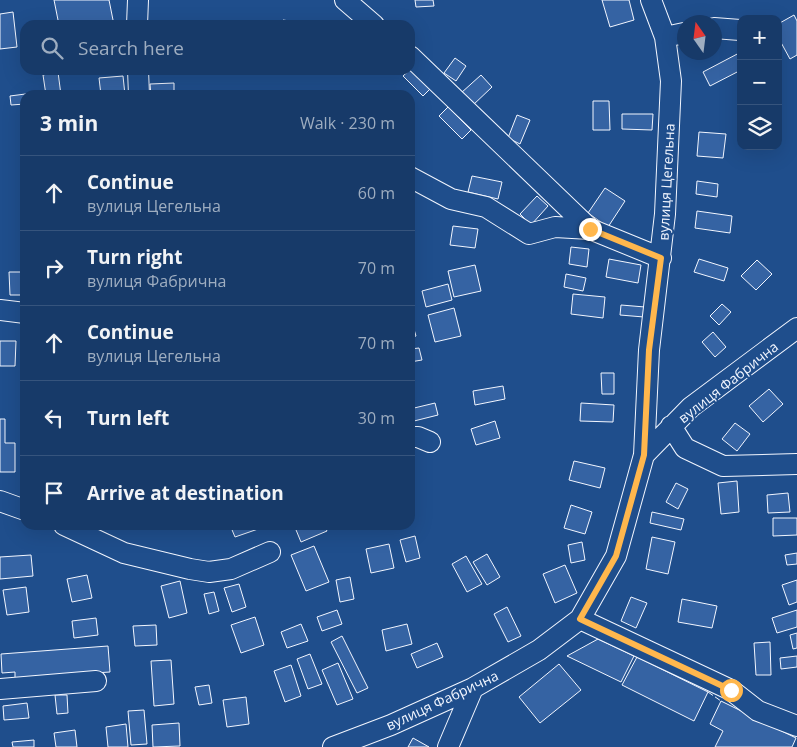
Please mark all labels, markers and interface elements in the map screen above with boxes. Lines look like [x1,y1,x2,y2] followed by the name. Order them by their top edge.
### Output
[677,15,722,60] north arrow
[737,15,782,150] map controls
[737,15,782,60] button: +
[20,20,415,75] search box
[38,34,66,62] icon: search
[78,35,184,61] text: Search here
[737,60,782,105] button: −
[737,105,782,150] button: layers
[40,109,98,137] text: 3 min
[300,112,395,134] text: Walk · 230 m
[653,123,679,241] street label: вулиця Цегельна
[87,169,174,195] text: Continue
[40,179,68,207] icon: ahead
[358,182,395,204] text: 60 m
[87,195,221,217] text: вулиця Цегельна
[579,218,602,241] route end
[87,244,182,270] text: Turn right
[40,254,68,282] icon: right
[358,257,395,279] text: 70 m
[87,270,226,292] text: вулиця Фабрична
[87,319,174,345] text: Continue
[40,329,68,357] icon: ahead
[358,332,395,354] text: 70 m
[674,337,782,427] street label: вулиця Фабрична
[87,345,221,367] text: вулиця Цегельна
[40,404,68,432] icon: left
[87,405,169,431] text: Turn left
[358,407,395,429] text: 30 m
[40,479,68,507] icon: arrive
[87,480,284,506] text: Arrive at destination
[383,666,501,734] street label: вулиця Фабрична
[720,679,743,702] route start

